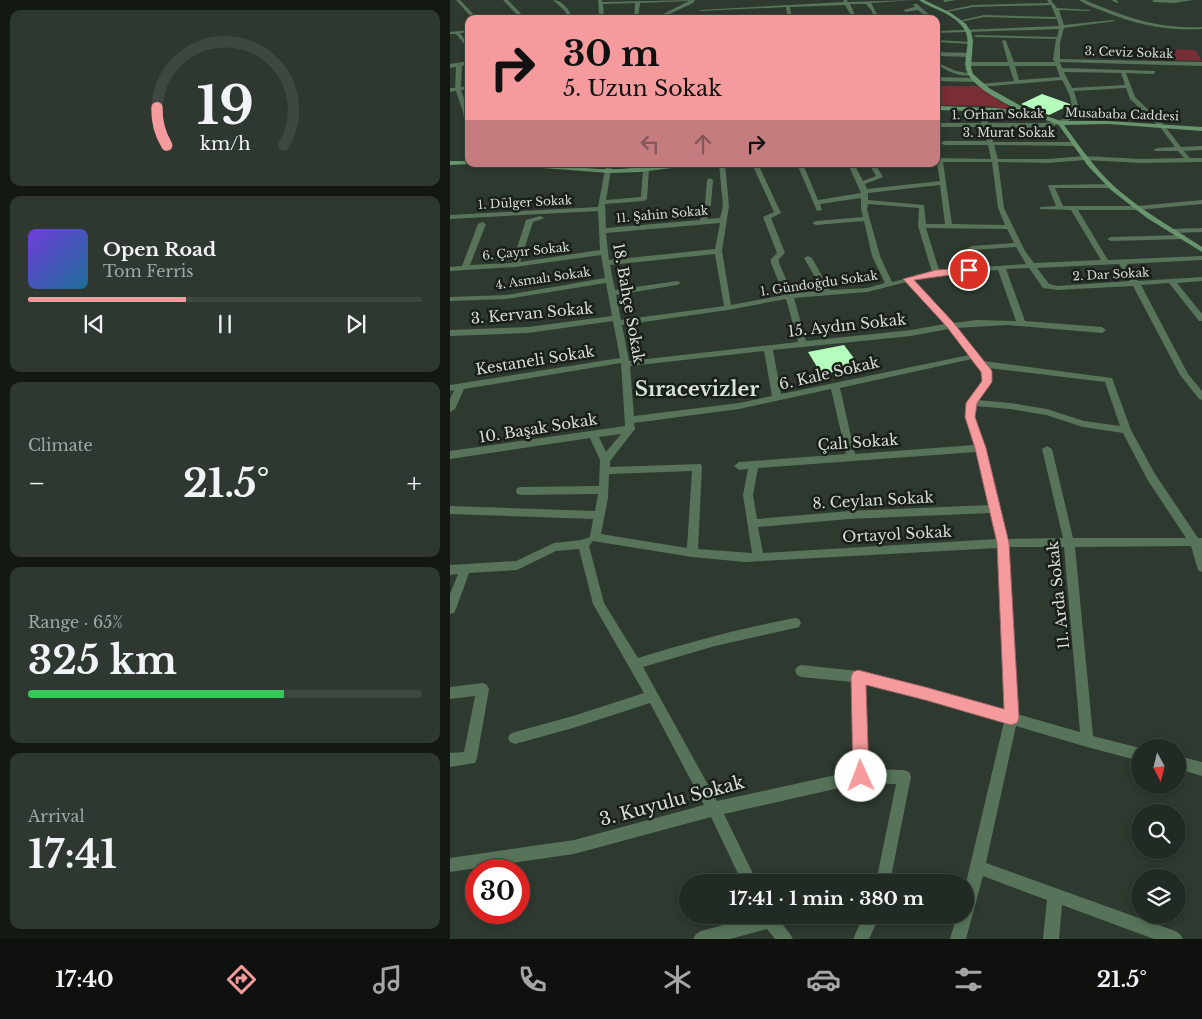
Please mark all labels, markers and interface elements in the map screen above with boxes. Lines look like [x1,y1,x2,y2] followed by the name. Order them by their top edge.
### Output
[563,32,660,75] text: 30 m
[480,35,545,100] icon: right
[1084,43,1174,61] street label: 3. Ceviz Sokak
[196,74,254,138] text: 19
[563,75,722,102] text: 5. Uzun Sokak
[1065,105,1179,123] street label: Musababa Caddesi
[952,106,1045,122] street label: 1. Orhan Sokak
[963,125,1056,140] street label: 3. Murat Sokak
[636,130,664,158] icon: left
[689,130,717,158] icon: ahead
[742,130,770,158] icon: right
[200,133,250,155] text: km/h
[477,192,573,212] street label: 1. Dülger Sokak
[615,202,709,226] street label: 11. Şahin Sokak
[103,238,216,261] text: Open Road
[481,239,571,263] street label: 6. Çayır Sokak
[609,242,649,365] street label: 18. Bahçe Sokak
[948,249,990,291] pin
[955,256,983,284] icon: arrive
[103,261,194,281] text: Tom Ferris
[494,264,592,292] street label: 4. Asmalı Sokak
[1072,264,1150,284] street label: 2. Dar Sokak
[759,267,879,299] street label: 1. Gündoğdu Sokak
[470,298,595,328] street label: 3. Kervan Sokak
[787,309,908,341] street label: 15. Aydın Sokak
[80,310,108,338] icon: previous
[211,310,239,338] icon: pause
[342,310,370,338] icon: next
[474,341,597,379] street label: Kestaneli Sokak
[777,352,882,394] street label: 6. Kale Sokak
[635,377,759,401] district label: Sıracevizler
[477,409,599,447] street label: 10. Başak Sokak
[817,430,900,454] street label: Çalı Sokak
[28,435,93,455] text: Climate
[183,460,269,507] text: 21.5°
[28,466,46,501] text: −
[407,466,422,501] text: +
[812,487,935,513] street label: 8. Ceylan Sokak
[842,522,953,546] street label: Ortayol Sokak
[1043,539,1073,650] street label: 11. Arda Sokak
[28,612,123,632] text: Range · 65%
[28,637,177,684] text: 325 km
[1131,739,1186,794] north arrow
[1131,739,1186,924] map controls
[834,749,886,801] position arrow
[597,771,747,831] street label: 3. Kuyulu Sokak
[1131,804,1186,859] button: search
[28,806,85,826] text: Arrival
[28,831,117,878] text: 17:41
[465,859,530,924] speed limit sign: 30
[1131,869,1186,924] button: layers
[729,887,924,910] text: 17:41 · 1 min · 380 m
[224,962,259,997] icon: directions
[370,962,405,997] icon: music
[515,962,550,997] icon: phone
[660,962,695,997] icon: climate
[806,962,841,997] icon: car
[951,962,986,997] icon: filters
[55,966,114,993] text: 17:40
[1097,966,1147,993] text: 21.5°

